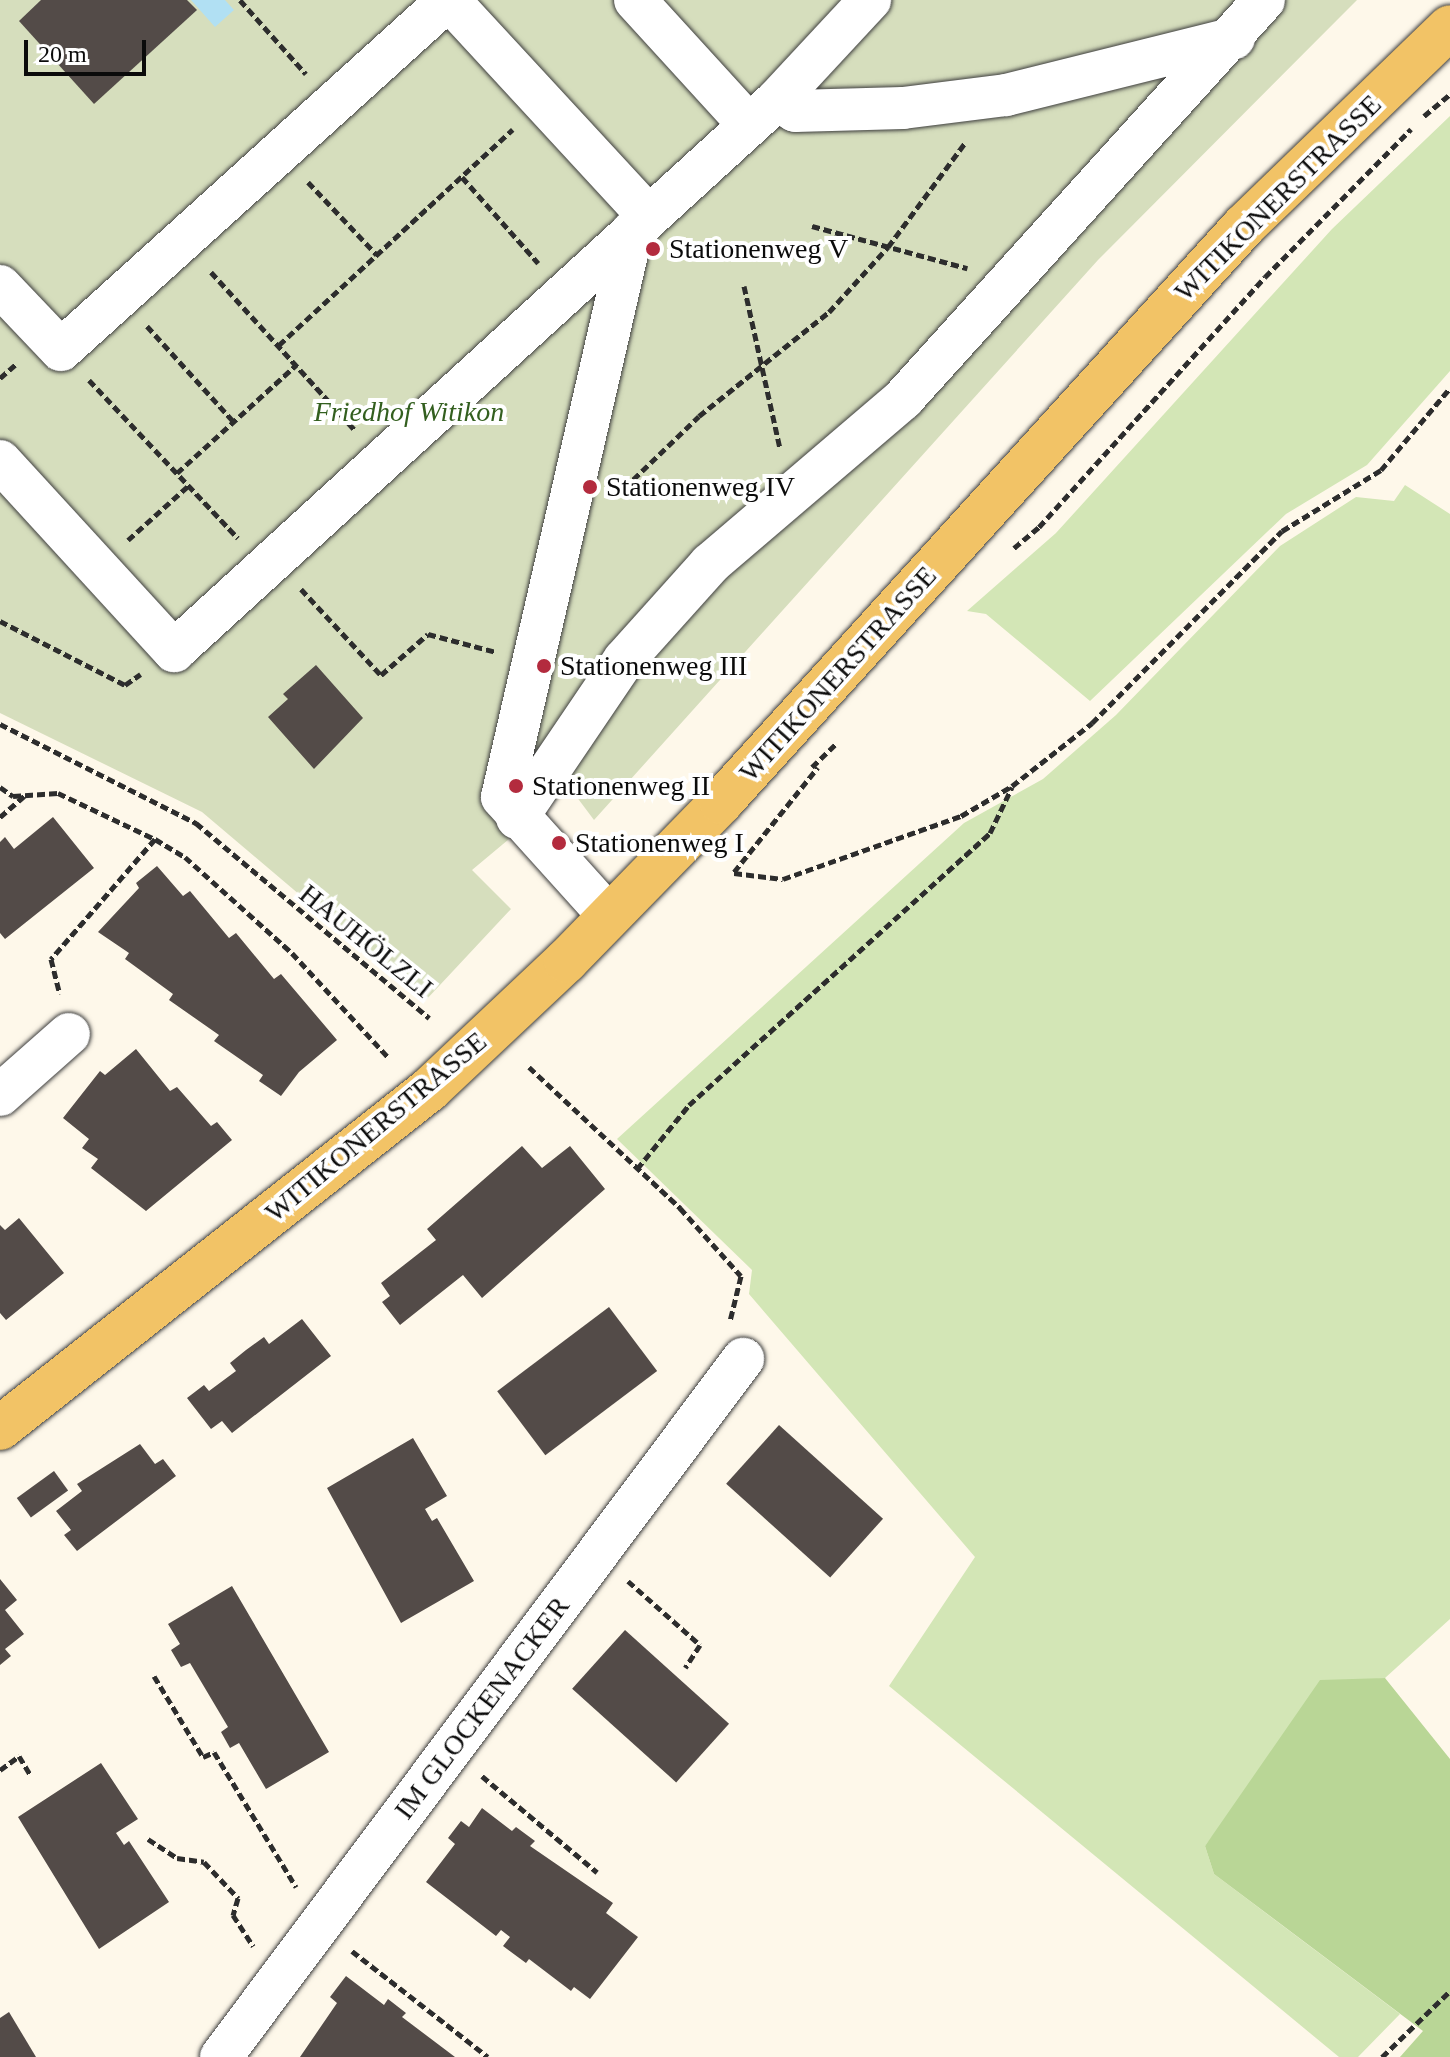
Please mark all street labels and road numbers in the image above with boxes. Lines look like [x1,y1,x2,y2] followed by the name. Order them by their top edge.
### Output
[1168,88,1388,308] street label: WITIKONERSTRASSE
[732,559,944,789] street label: WITIKONERSTRASSE
[293,877,439,1005] street label: HAUHÖLZLI
[259,1025,493,1229] street label: WITIKONERSTRASSE
[387,1590,577,1826] street label: IM GLOCKENACKER

